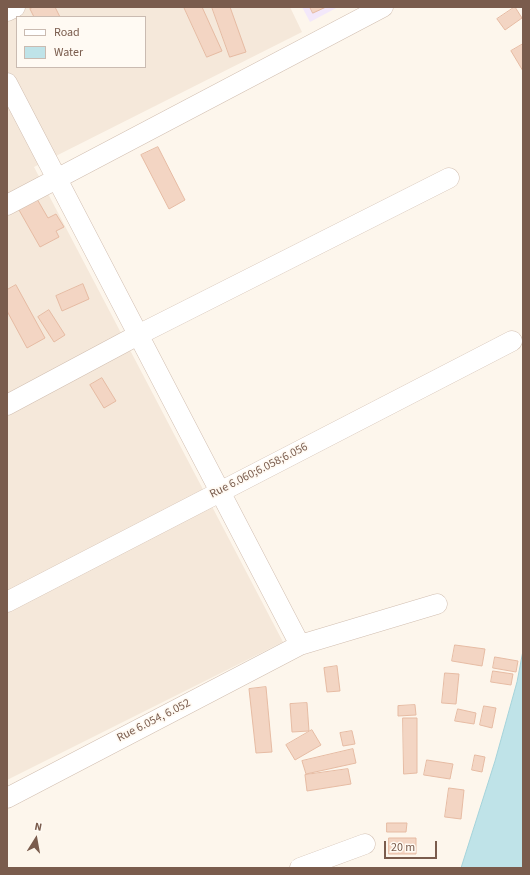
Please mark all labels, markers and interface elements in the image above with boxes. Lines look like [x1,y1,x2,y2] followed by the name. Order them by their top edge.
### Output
[16,16,146,68] legend
[54,24,80,41] text: Road
[54,44,83,61] text: Water
[208,440,310,502] street label: Rue 6.060;6.058;6.056
[115,696,193,746] street label: Rue 6.054, 6.052
[16,819,56,859] north arrow
[33,819,43,835] text: N
[386,833,439,859] scale bar
[391,839,415,856] text: 20 m

